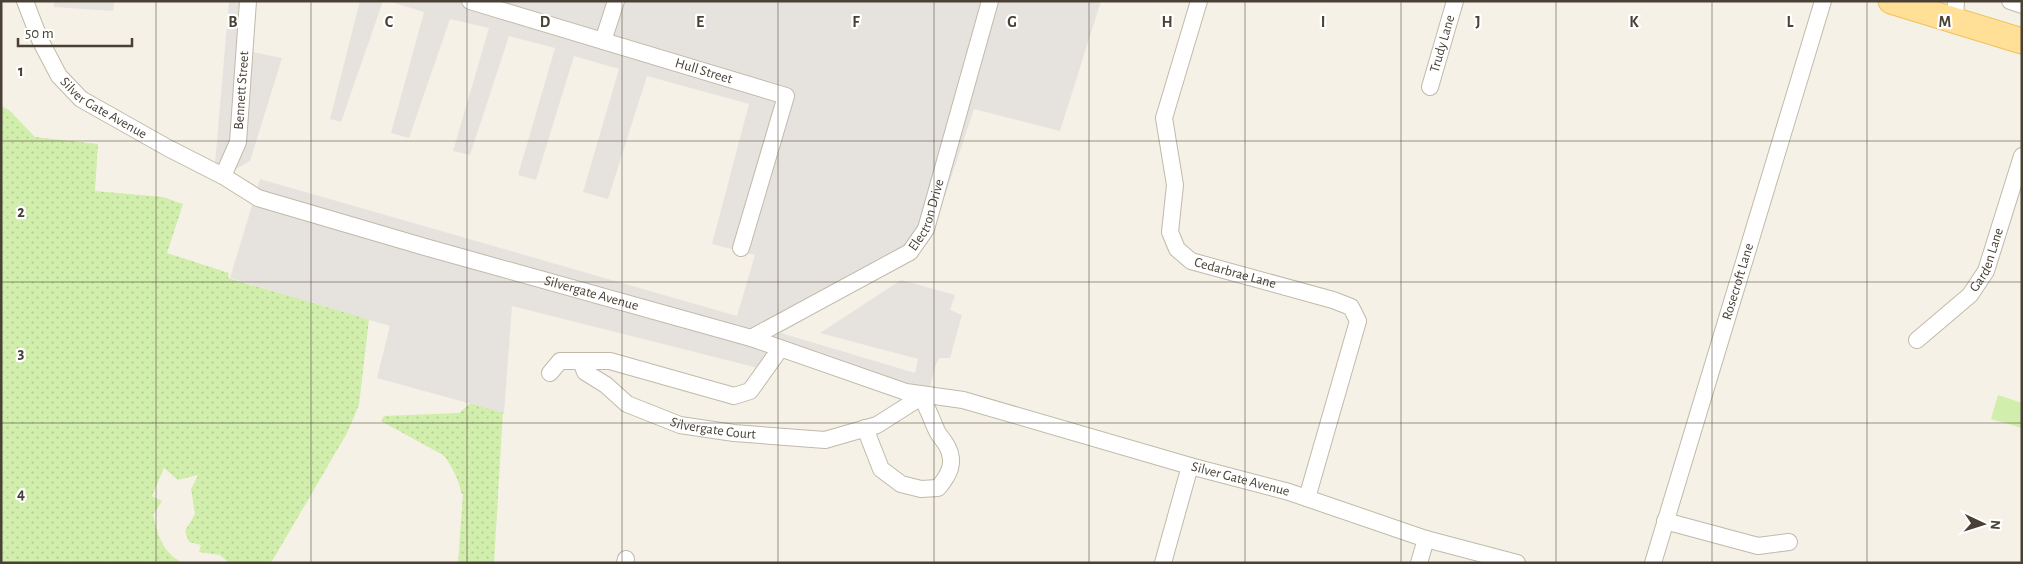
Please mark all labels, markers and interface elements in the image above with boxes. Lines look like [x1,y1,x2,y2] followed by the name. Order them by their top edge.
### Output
[1428,13,1458,74] street label: Trudy Lane
[228,14,238,30] text: B
[385,14,394,30] text: C
[540,14,551,30] text: D
[696,14,704,30] text: E
[852,14,860,30] text: F
[1007,14,1017,30] text: G
[1161,14,1173,30] text: H
[1321,14,1325,30] text: I
[1475,14,1481,30] text: J
[1629,14,1639,30] text: K
[1787,14,1794,30] text: L
[1939,14,1951,30] text: M
[18,15,131,47] scale bar
[25,26,54,41] text: 50 m
[232,50,251,130] street label: Bennett Street
[673,56,734,87] street label: Hull Street
[18,63,24,79] text: 1
[57,75,149,142] street label: Silver Gate Avenue
[906,178,947,254] street label: Electron Drive
[17,204,25,220] text: 2
[1967,226,2006,294] street label: Garden Lane
[1720,242,1756,322] street label: Rosecroft Lane
[1193,255,1278,291] street label: Cedarbrae Lane
[543,274,640,313] street label: Silvergate Avenue
[18,345,25,361] text: 3
[668,415,757,442] street label: Silvergate Court
[1190,460,1291,499] street label: Silver Gate Avenue
[17,486,25,502] text: 4
[1958,499,2008,549] north arrow
[1988,519,2002,530] text: N

